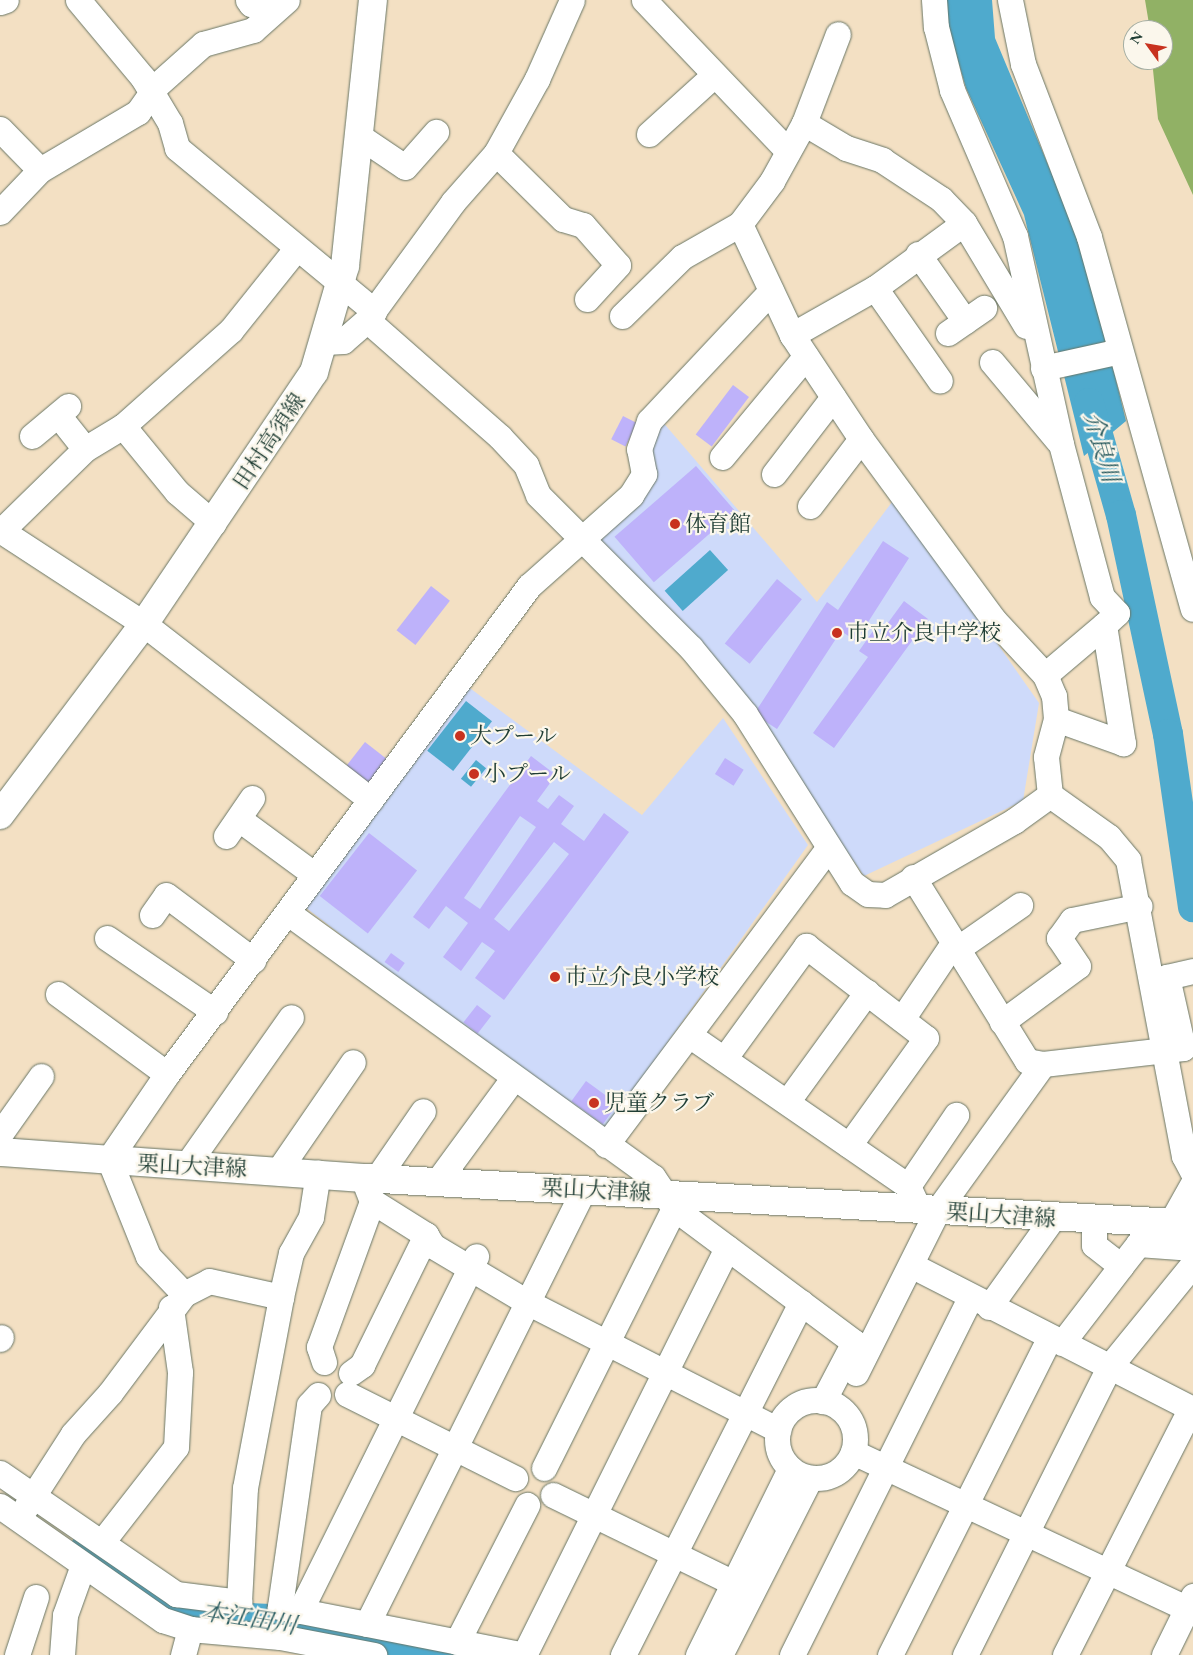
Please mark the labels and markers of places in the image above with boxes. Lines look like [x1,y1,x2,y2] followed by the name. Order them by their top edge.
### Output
[685,511,751,537] place label: 体育館
[669,518,681,530] marker: 体育館
[847,620,1001,646] place label: 市立介良中学校
[831,627,843,639] marker: 市立介良中学校
[470,723,557,749] place label: 大プール
[454,730,466,742] marker: 大プール
[484,761,571,787] place label: 小プール
[468,768,480,780] marker: 小プール
[565,964,719,990] place label: 市立介良小学校
[549,971,561,983] marker: 市立介良小学校
[604,1090,714,1116] place label: 児童クラブ
[588,1097,600,1109] marker: 児童クラブ

